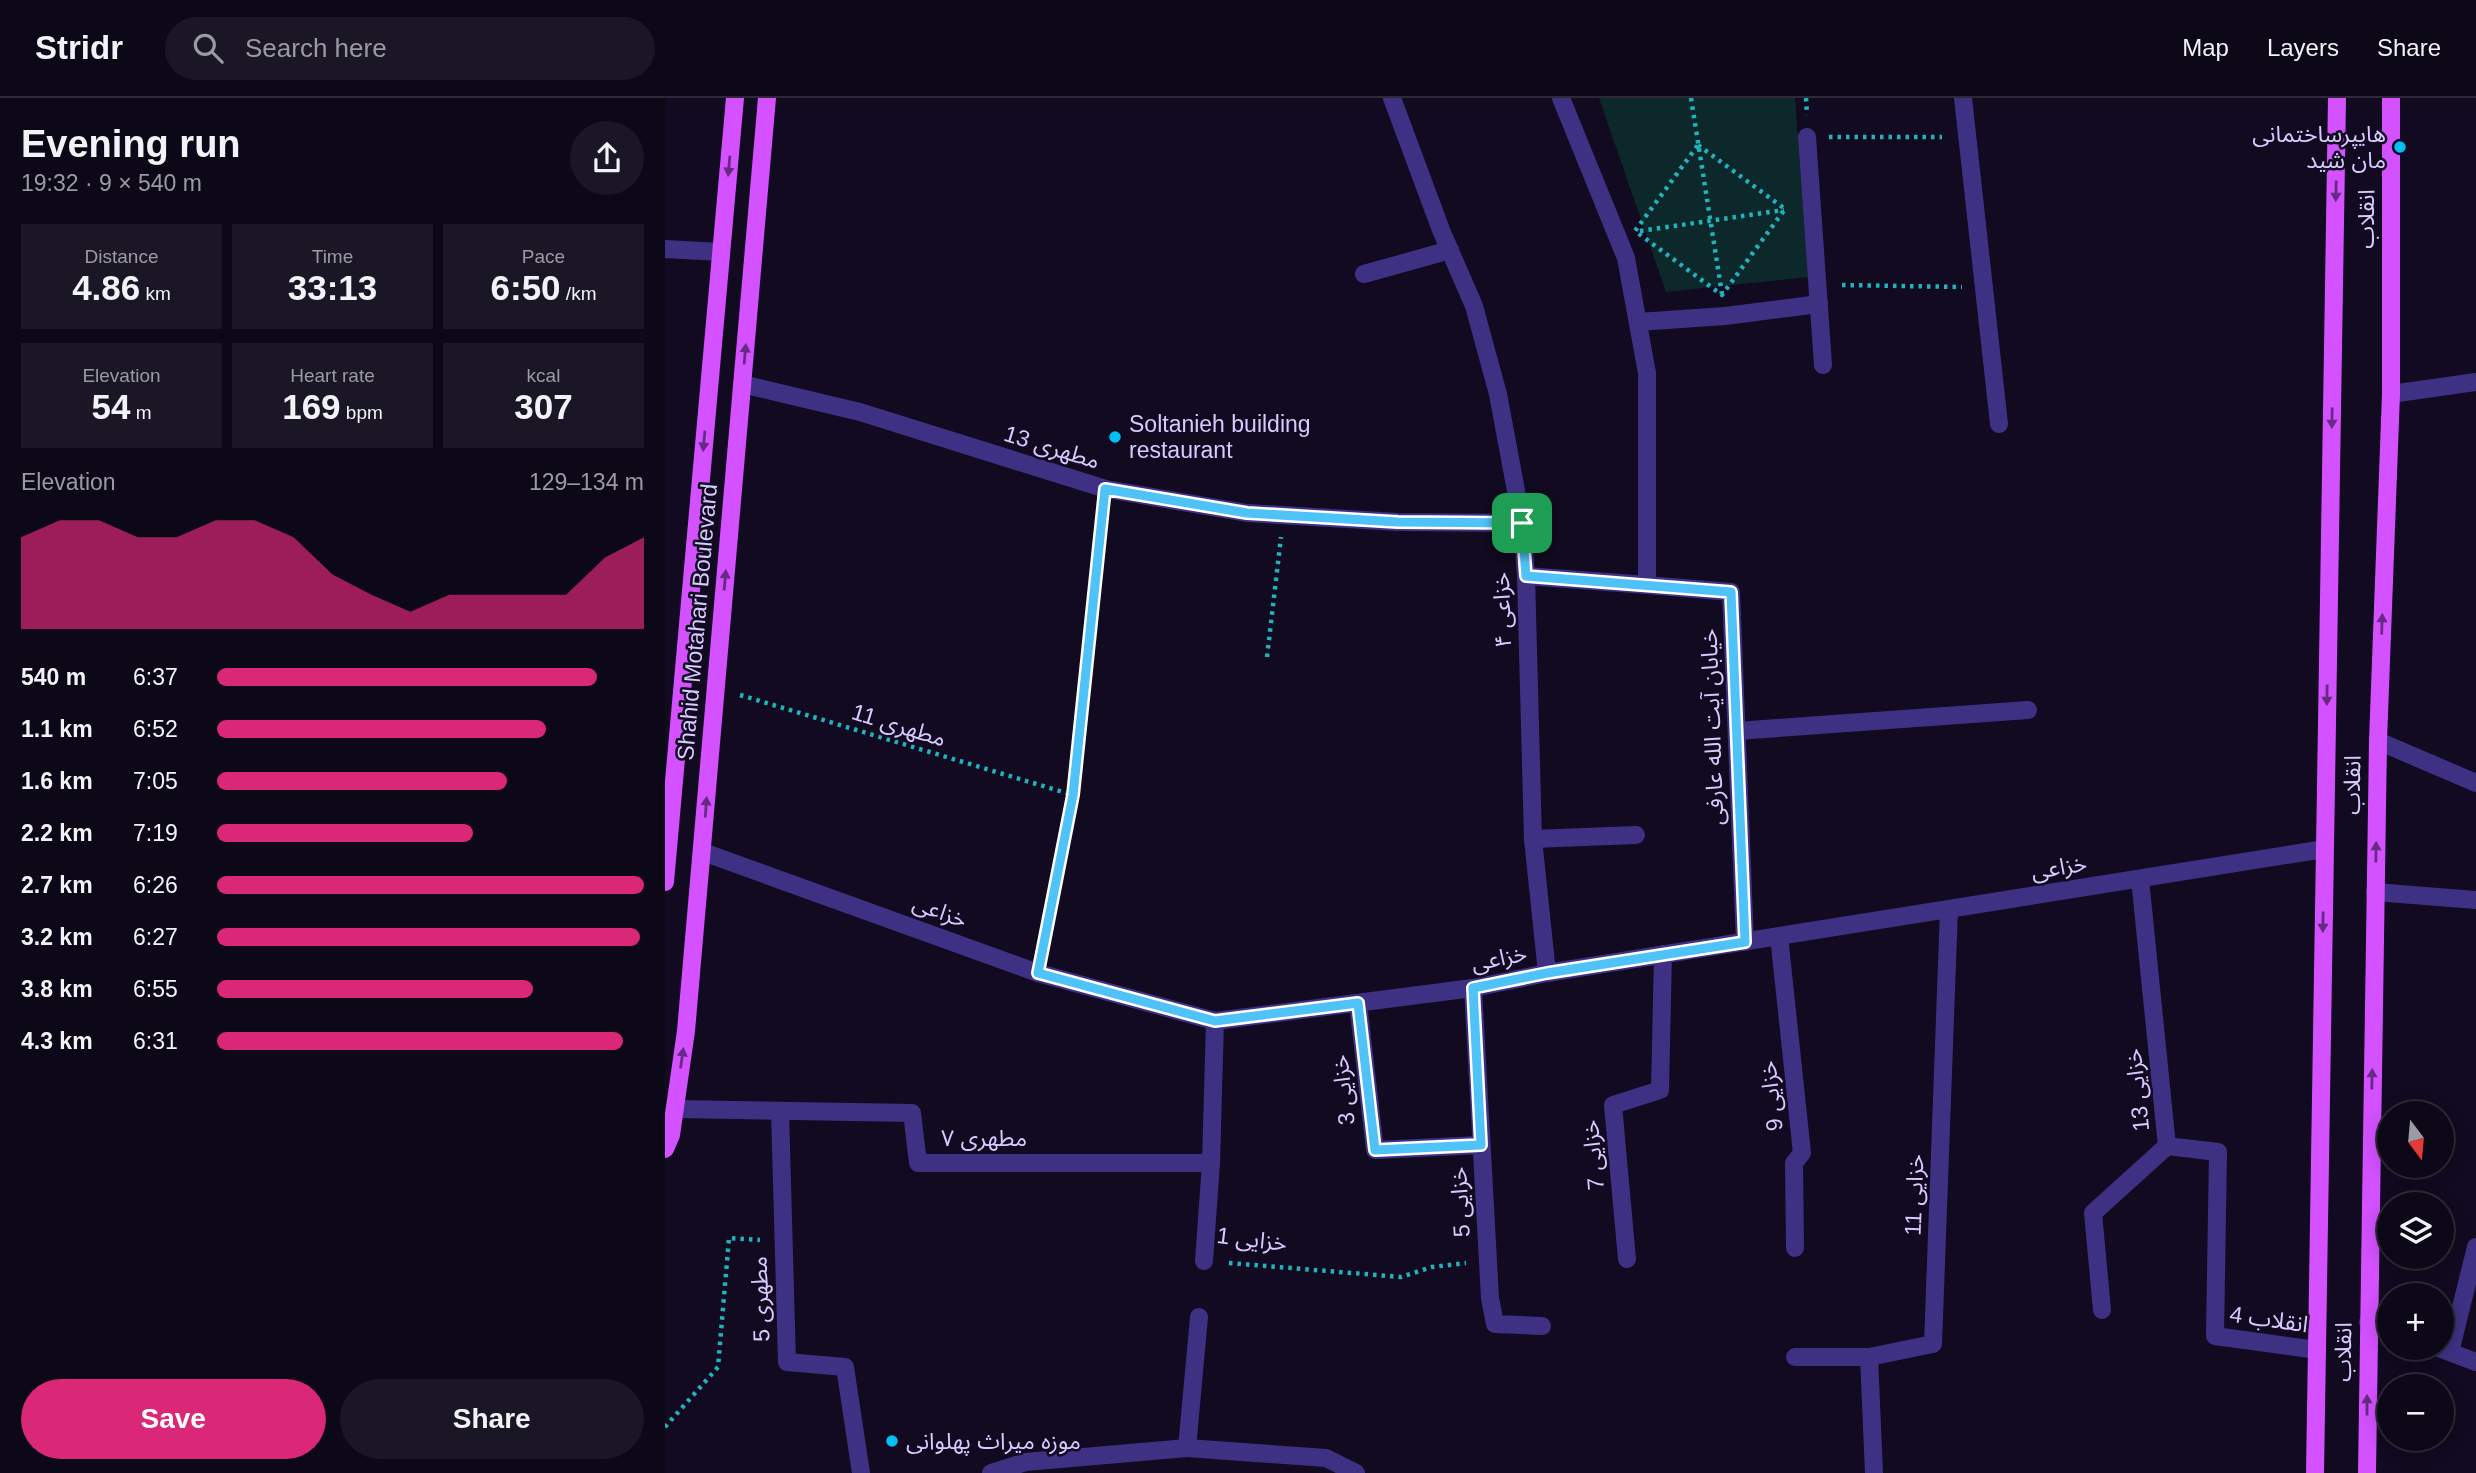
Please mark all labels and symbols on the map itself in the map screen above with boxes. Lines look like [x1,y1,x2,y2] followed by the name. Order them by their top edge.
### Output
[2252,121,2386,173] place label: هایپرساختمانی مان شید
[2392,139,2408,155] marker: هایپرساختمانی مان شید
[723,155,734,177] one-way arrow
[2330,180,2341,202] one-way arrow
[2353,189,2379,249] street label: انقلاب
[740,342,751,364] one-way arrow
[2326,407,2337,429] one-way arrow
[1129,411,1311,463] place label: Soltanieh building restaurant
[1001,420,1103,475] street label: مطهری 13
[1107,429,1123,445] marker: Soltanieh building restaurant
[698,431,709,453] one-way arrow
[672,483,722,761] street label: Shahid Motahari Boulevard
[1492,493,1552,553] pin
[720,569,731,591] one-way arrow
[1488,572,1517,648] street label: خزاعی ۴
[2377,613,2388,635] one-way arrow
[1696,628,1729,826] street label: خیابان آیت الله عارفی
[2321,684,2333,706] one-way arrow
[849,698,949,753] street label: مطهری 11
[2338,755,2366,815] street label: انقلاب
[701,796,712,818] one-way arrow
[2370,841,2382,863] one-way arrow
[2029,850,2089,885] street label: خزاعی
[909,889,971,934] street label: خزاعی
[2317,911,2329,933] one-way arrow
[1469,940,1529,977] street label: خزاعی
[677,1047,688,1069] one-way arrow
[2120,1047,2155,1133] street label: خزایی 13
[1326,1053,1361,1126] street label: خزایی 3
[1754,1059,1789,1132] street label: خزایی 9
[2366,1068,2378,1090] one-way arrow
[2377,1101,2453,1178] north arrow
[1577,1119,1610,1191] street label: خزایی 7
[941,1125,1027,1152] street label: مطهری ۷
[1900,1154,1929,1236] street label: خزایی 11
[1445,1166,1476,1238] street label: خزایی 5
[1215,1222,1289,1257] street label: خزایی 1
[746,1256,775,1342] street label: مطهری 5
[2228,1301,2310,1337] street label: انقلاب 4
[2329,1322,2357,1382] street label: انقلاب
[2362,1394,2373,1416] one-way arrow
[906,1428,1081,1456] place label: موزه میراث پهلوانی
[884,1433,900,1449] marker: موزه میراث پهلوانی

